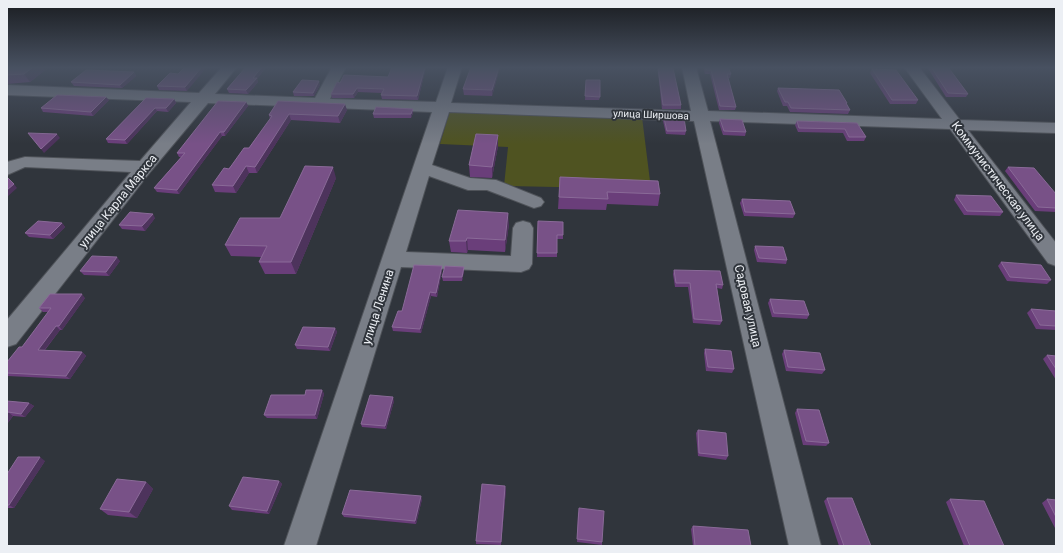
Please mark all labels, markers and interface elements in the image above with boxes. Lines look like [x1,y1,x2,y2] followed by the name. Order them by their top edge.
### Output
[613,108,689,121] street label: улица Ширшова
[949,119,1047,243] street label: Коммунистическая улица
[76,151,160,251] street label: улица Карла Маркса
[732,263,764,349] street label: Садовая улица
[359,268,397,346] street label: улица Ленина

